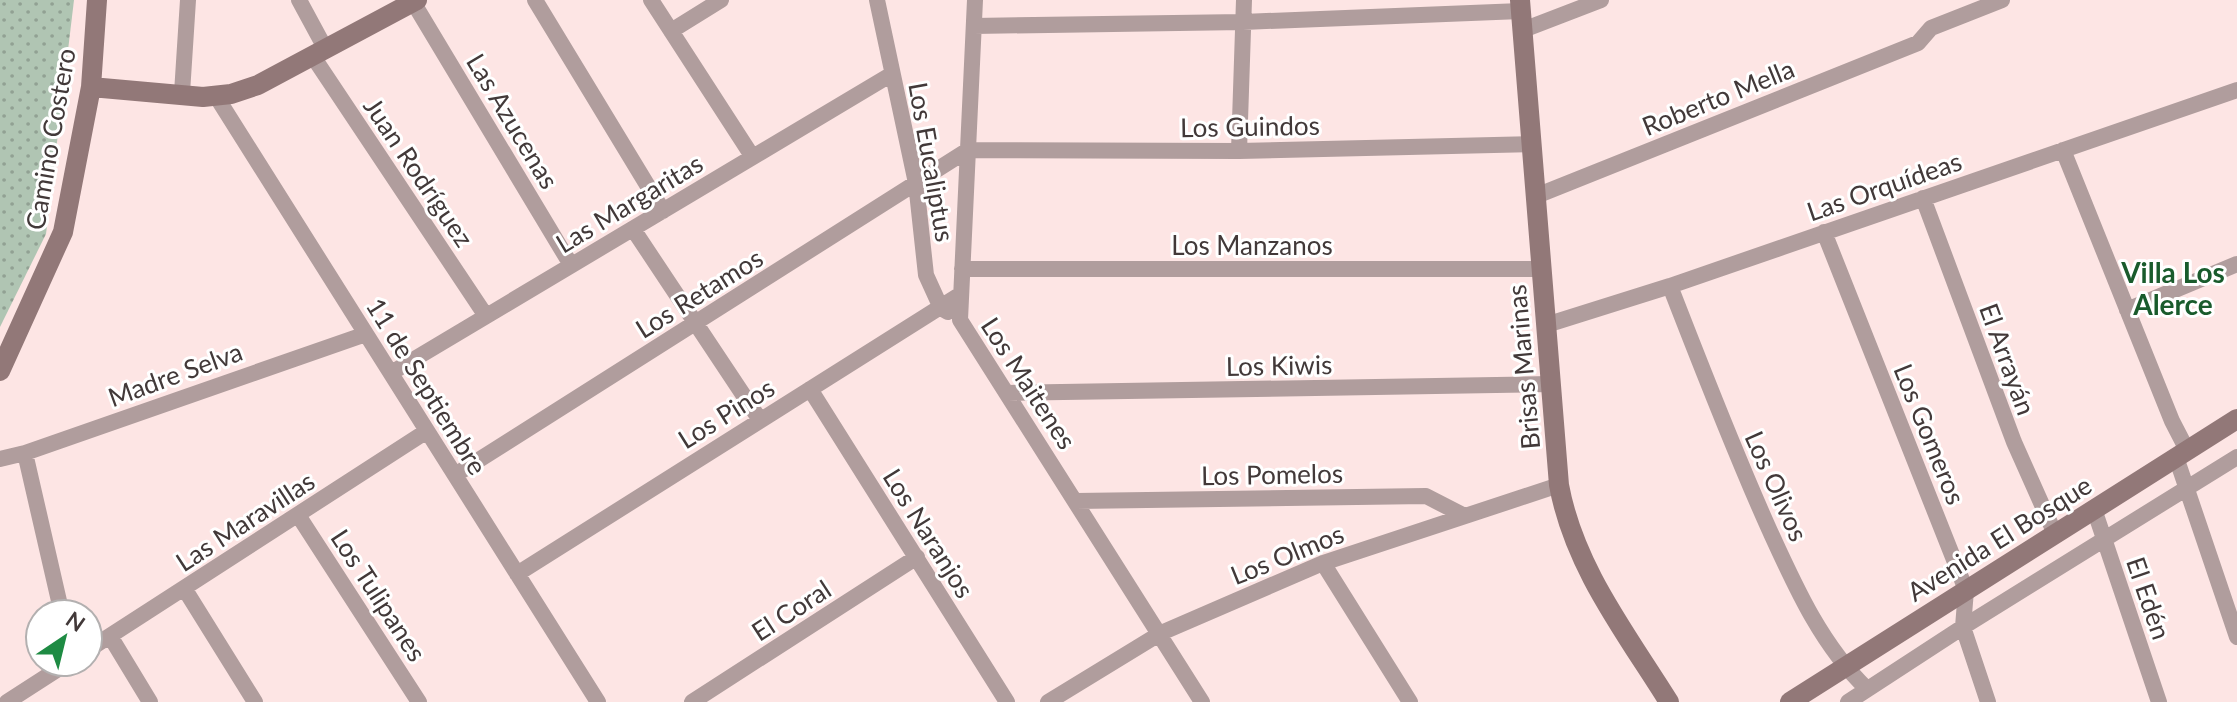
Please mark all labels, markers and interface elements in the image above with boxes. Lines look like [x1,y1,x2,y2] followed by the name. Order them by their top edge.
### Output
[18,46,82,232] street label: Camino Costero
[460,48,566,194] street label: Las Azucenas
[1637,52,1799,142] street label: Roberto Mella
[902,80,962,244] street label: Los Eucaliptus
[357,91,481,253] street label: Juan Rodríguez
[1180,109,1320,143] street label: Los Guindos
[1802,145,1966,227] street label: Las Orquídeas
[550,147,708,259] street label: Las Margaritas
[1171,229,1333,261] street label: Los Manzanos
[630,241,768,345] street label: Los Retamos
[2120,255,2225,321] district label: Villa Los Alerce
[1500,283,1546,451] street label: Brisas Marinas
[360,292,494,480] street label: 11 de Septiembre
[1973,299,2043,419] street label: El Arrayán
[975,311,1083,455] street label: Los Maitenes
[104,335,246,413] street label: Madre Selva
[1226,348,1332,382] street label: Los Kiwis
[1887,359,1973,509] street label: Los Gomeros
[672,371,780,455] street label: Los Pinos
[1739,426,1815,546] street label: Los Olivos
[1201,457,1343,491] street label: Los Pomelos
[877,462,981,604] street label: Los Naranjos
[170,464,320,578] street label: Las Maravillas
[1901,468,2097,608] street label: Avenida El Bosque
[1226,517,1348,591] street label: Los Olmos
[325,523,433,667] street label: Los Tulipanes
[2120,553,2178,643] street label: El Edén
[745,573,837,647] street label: El Coral
[24,598,104,678] north arrow
[61,605,90,637] text: N

